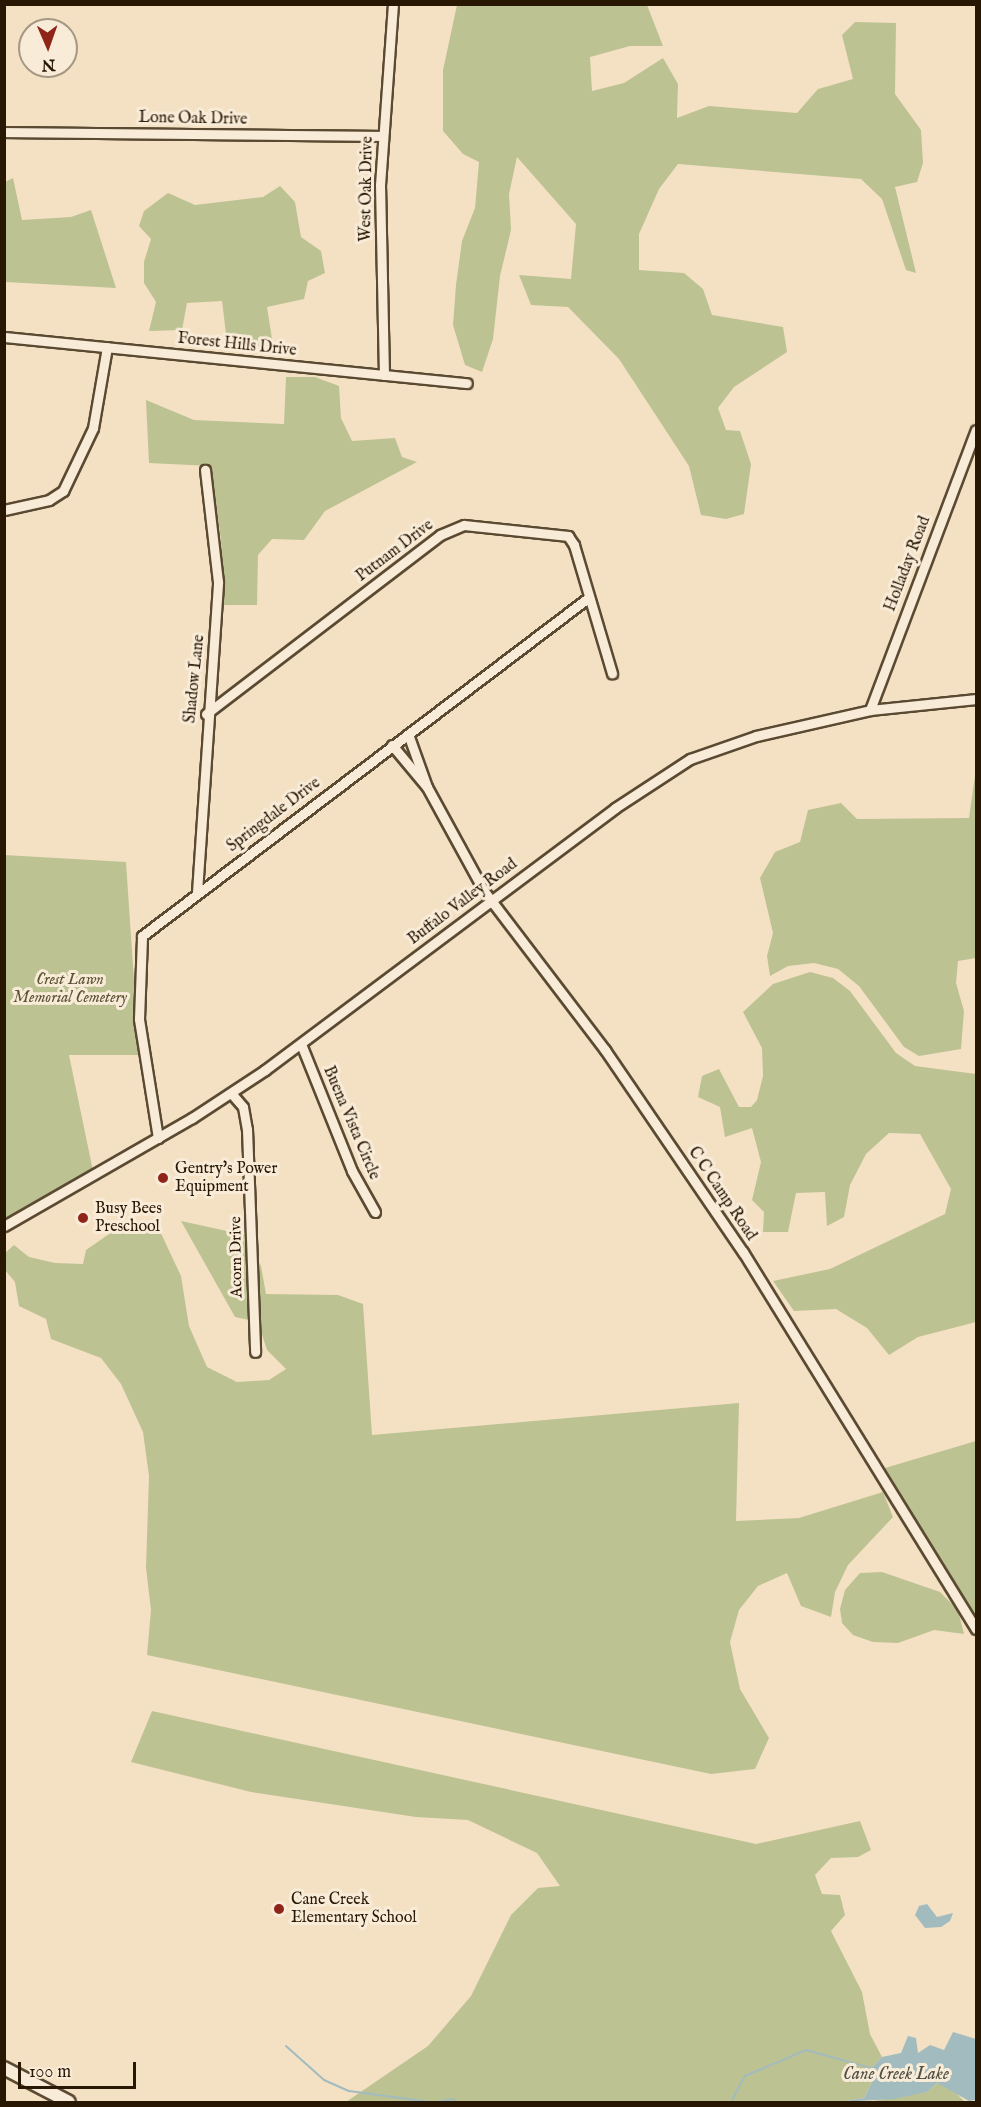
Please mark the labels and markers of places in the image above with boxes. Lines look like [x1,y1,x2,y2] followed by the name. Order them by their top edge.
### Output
[175,1159,277,1197] place label: Gentry's Power Equipment
[156,1171,170,1185] marker: Gentry's Power Equipment
[95,1199,162,1237] place label: Busy Bees Preschool
[76,1211,90,1225] marker: Busy Bees Preschool
[291,1890,417,1928] place label: Cane Creek Elementary School
[272,1902,286,1916] marker: Cane Creek Elementary School

